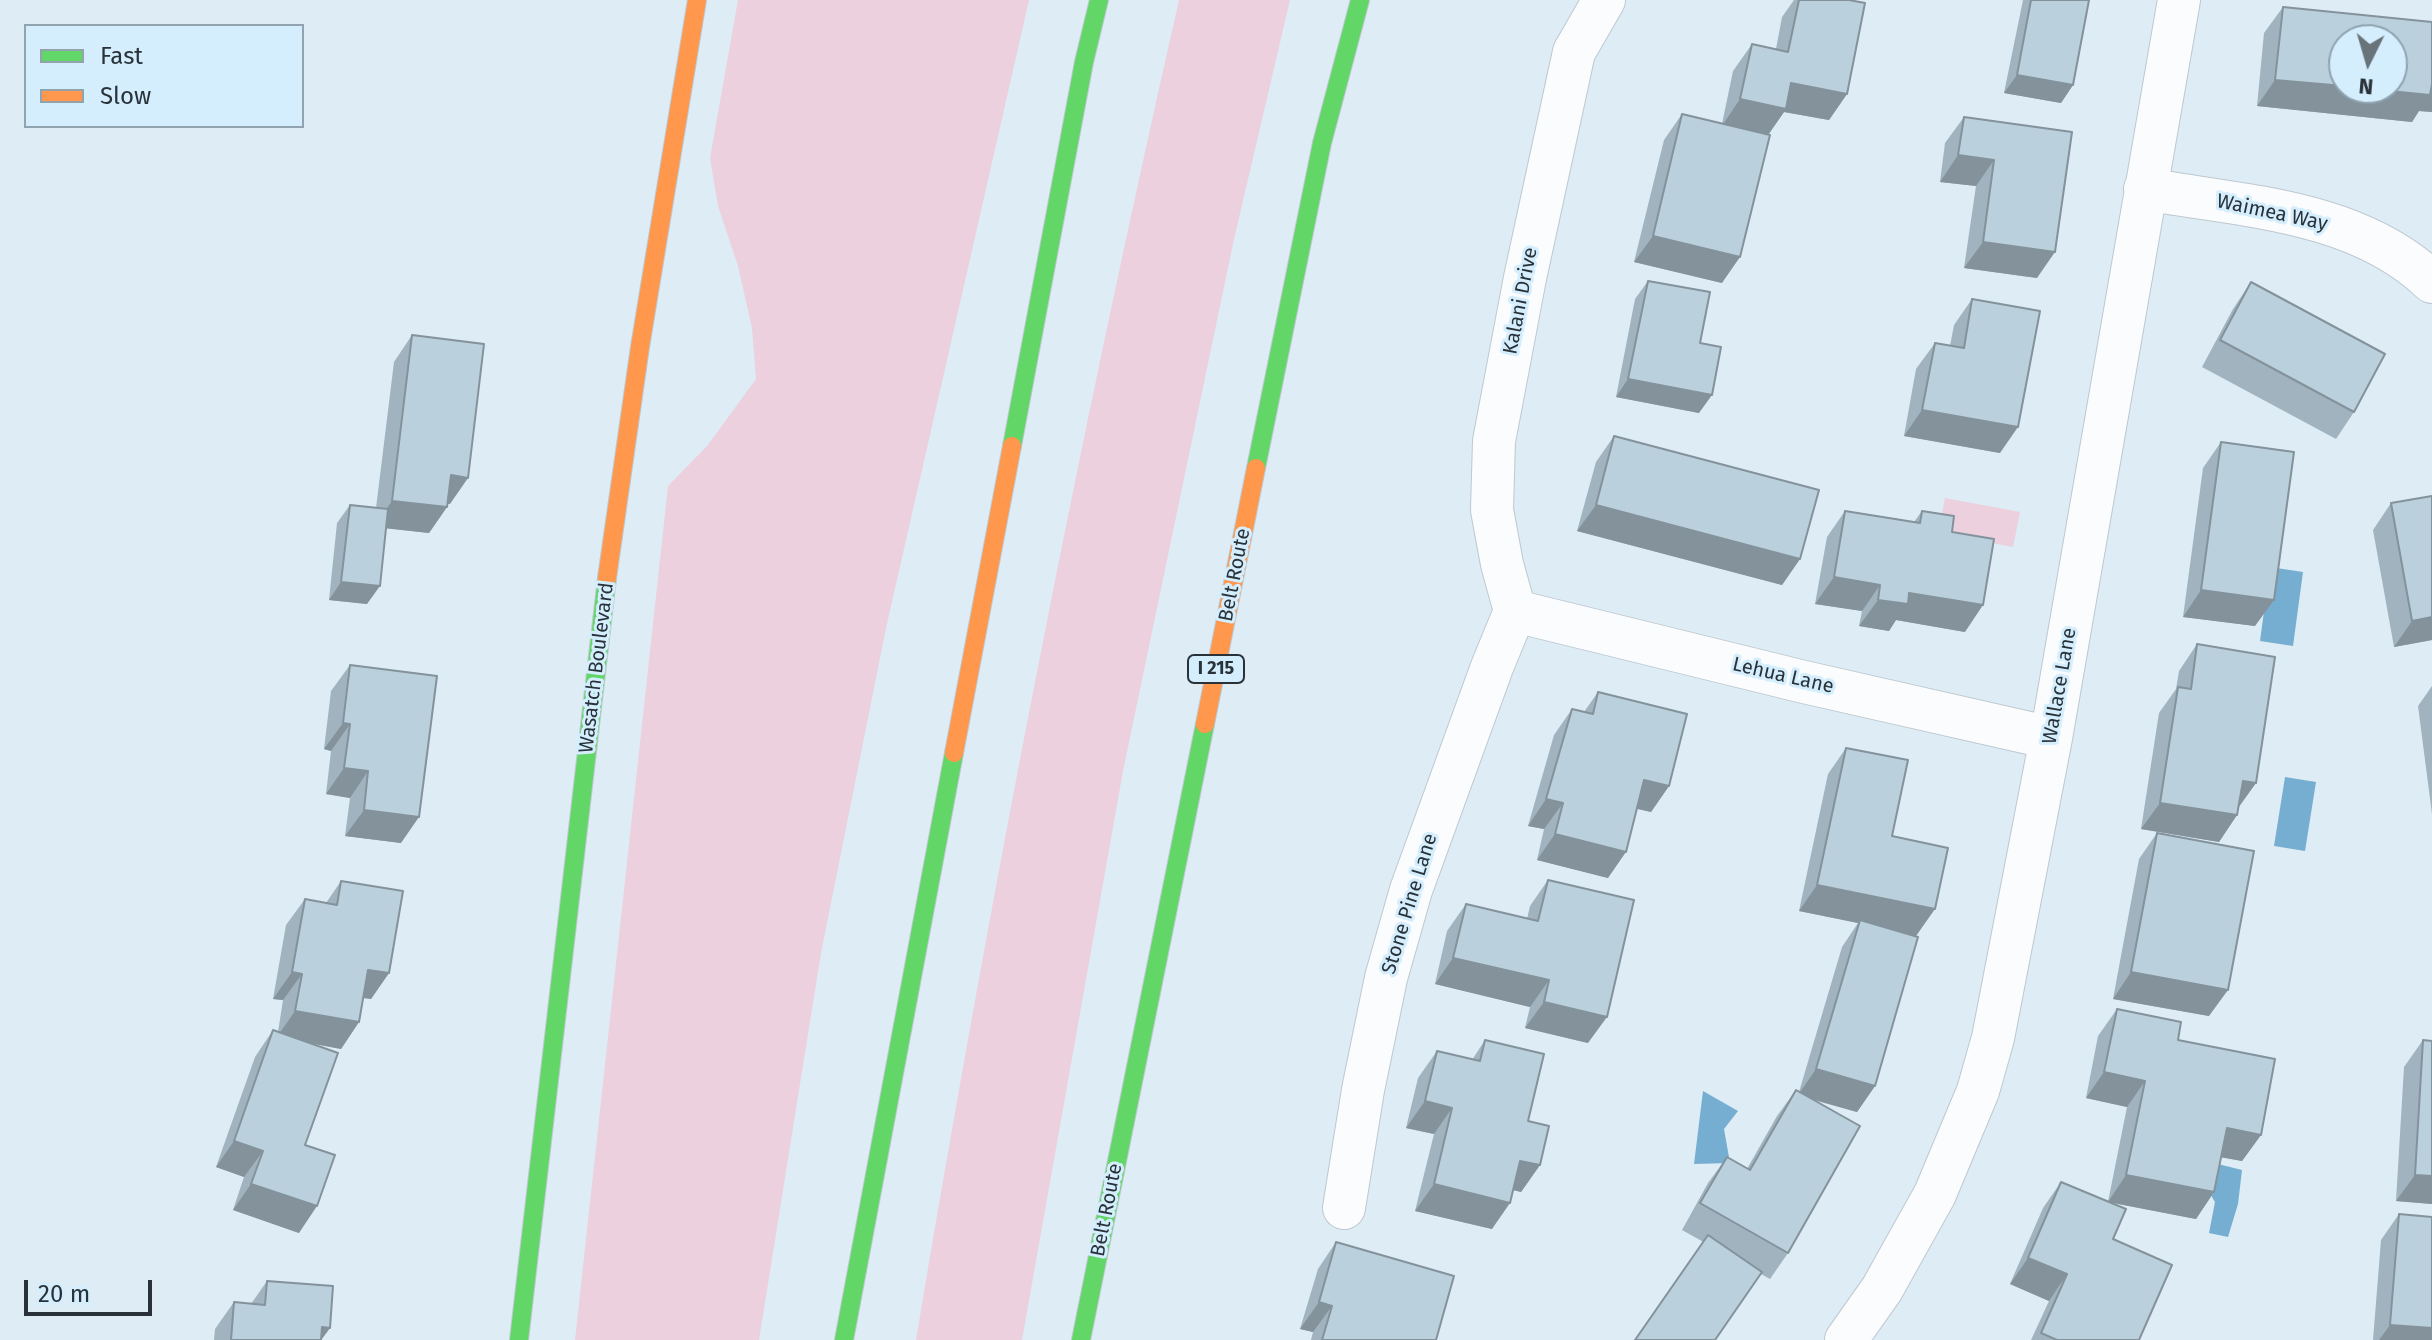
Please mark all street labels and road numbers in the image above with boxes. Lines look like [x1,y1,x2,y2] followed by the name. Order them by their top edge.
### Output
[2214,190,2330,236] street label: Waimea Way
[1499,245,1543,357] street label: Kalani Drive
[1214,526,1256,624] street label: Belt Route
[575,581,619,755] street label: Wasatch Boulevard
[2038,626,2082,746] street label: Wallace Lane
[1730,653,1836,699] street label: Lehua Lane
[1188,655,1244,683] road number: I 215
[1377,831,1443,977] street label: Stone Pine Lane
[1086,1161,1128,1259] street label: Belt Route

